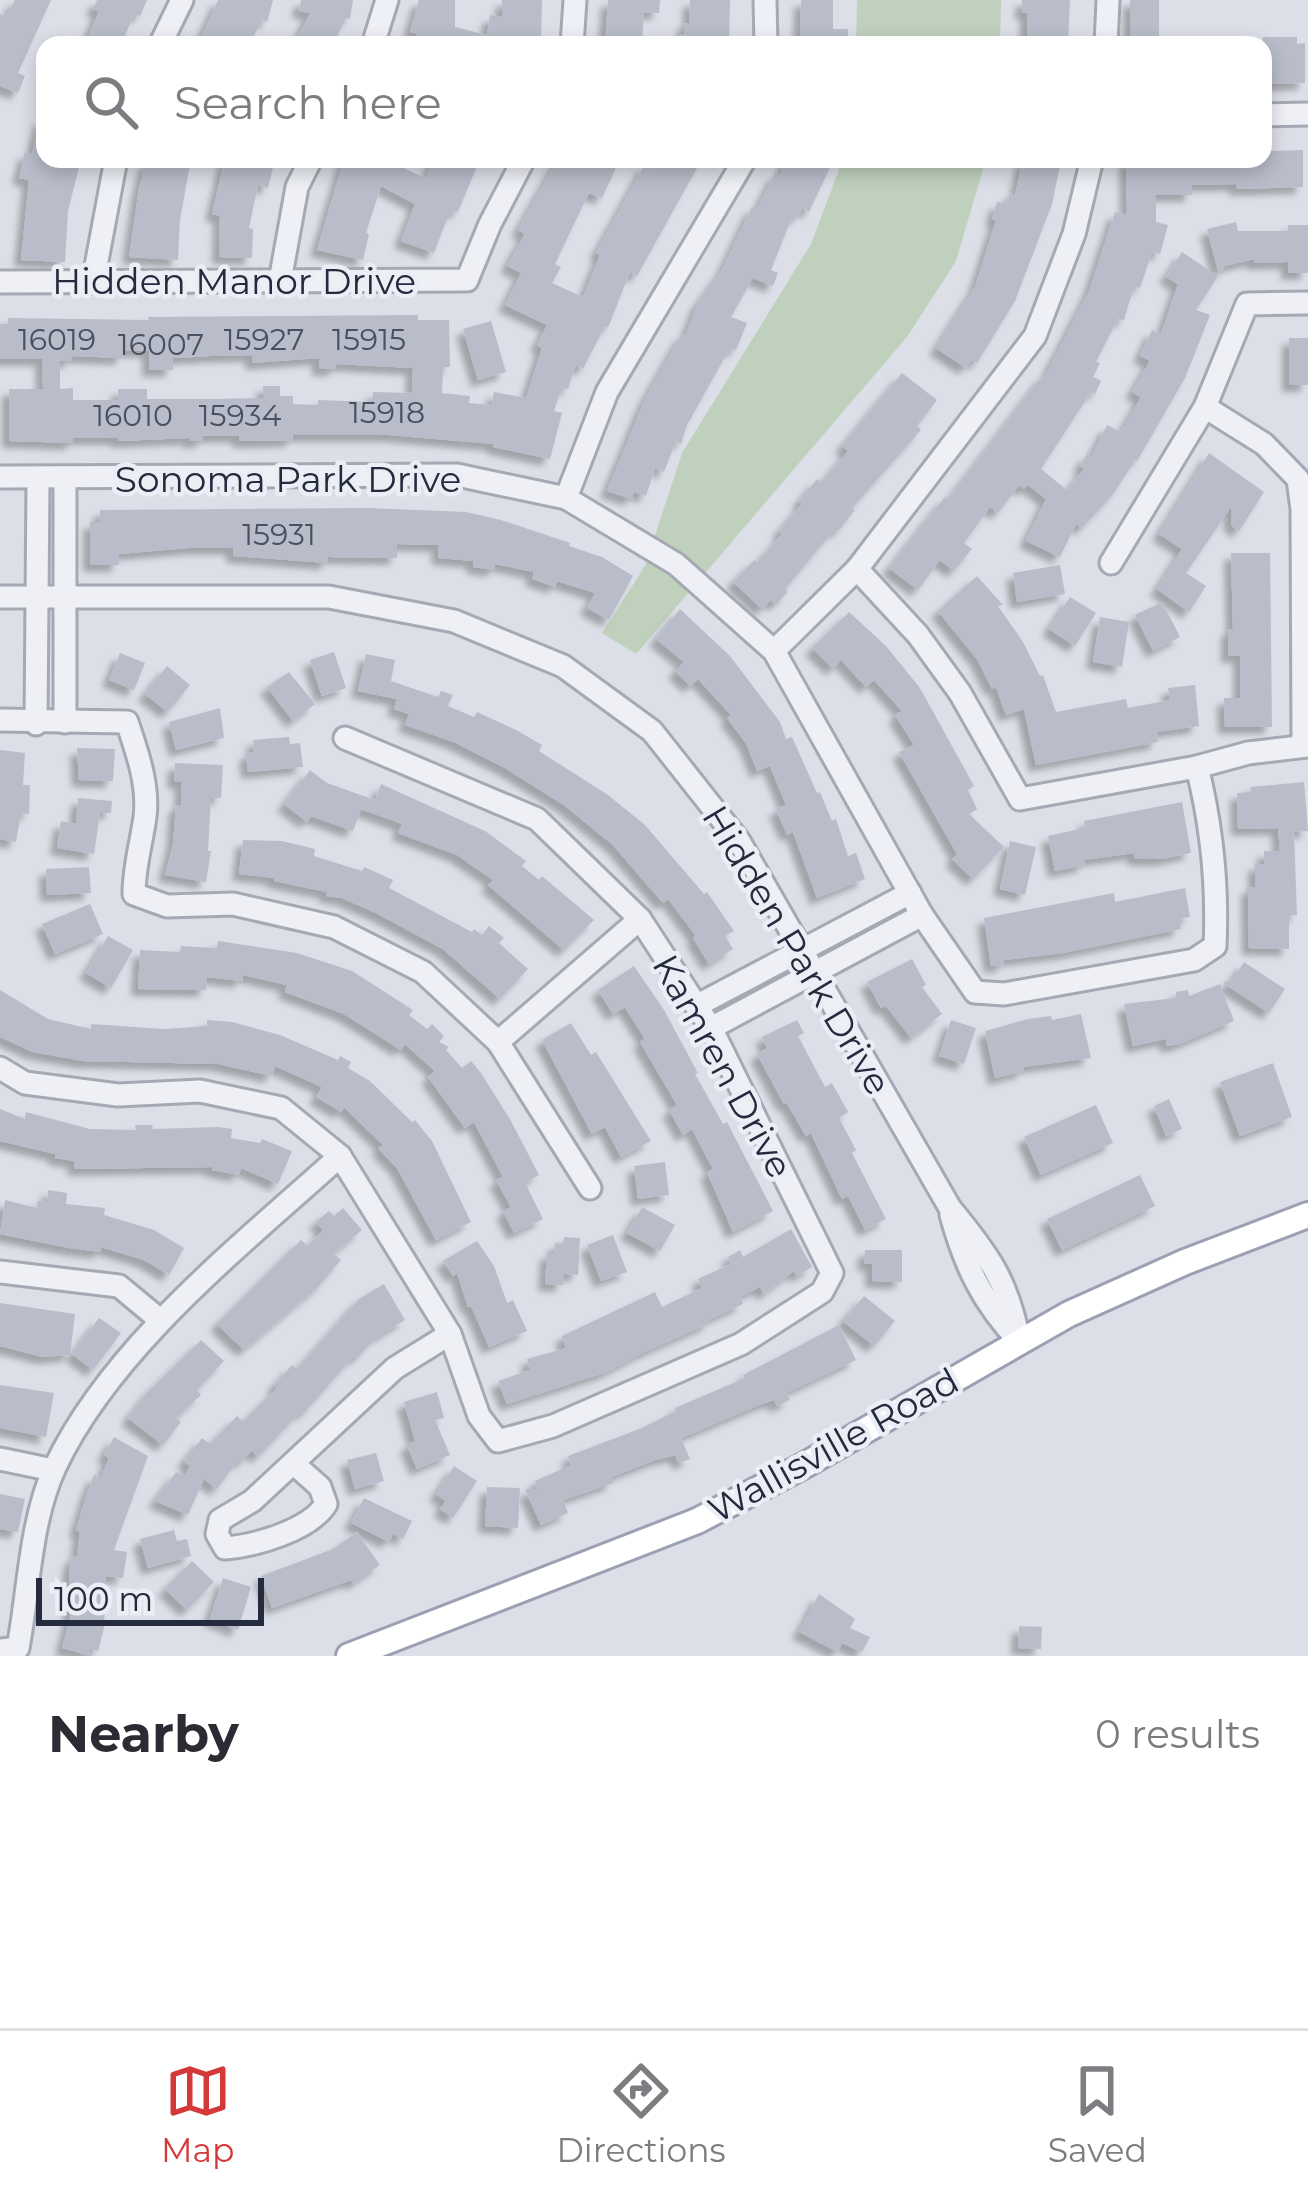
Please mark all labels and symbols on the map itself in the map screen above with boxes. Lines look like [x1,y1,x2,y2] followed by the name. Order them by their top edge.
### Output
[52,259,416,303] street label: Hidden Manor Drive
[18,321,96,358] house number: 16019
[224,321,304,358] house number: 15927
[332,321,406,358] house number: 15915
[118,326,204,363] house number: 16007
[349,394,425,431] house number: 15918
[93,397,173,434] house number: 16010
[199,397,281,434] house number: 15934
[115,457,461,501] street label: Sonoma Park Drive
[242,516,316,553] house number: 15931
[693,798,901,1102] street label: Hidden Park Drive
[644,947,802,1185] street label: Kamren Drive
[700,1358,966,1532] street label: Wallisville Road
[36,1572,264,1625] scale bar

